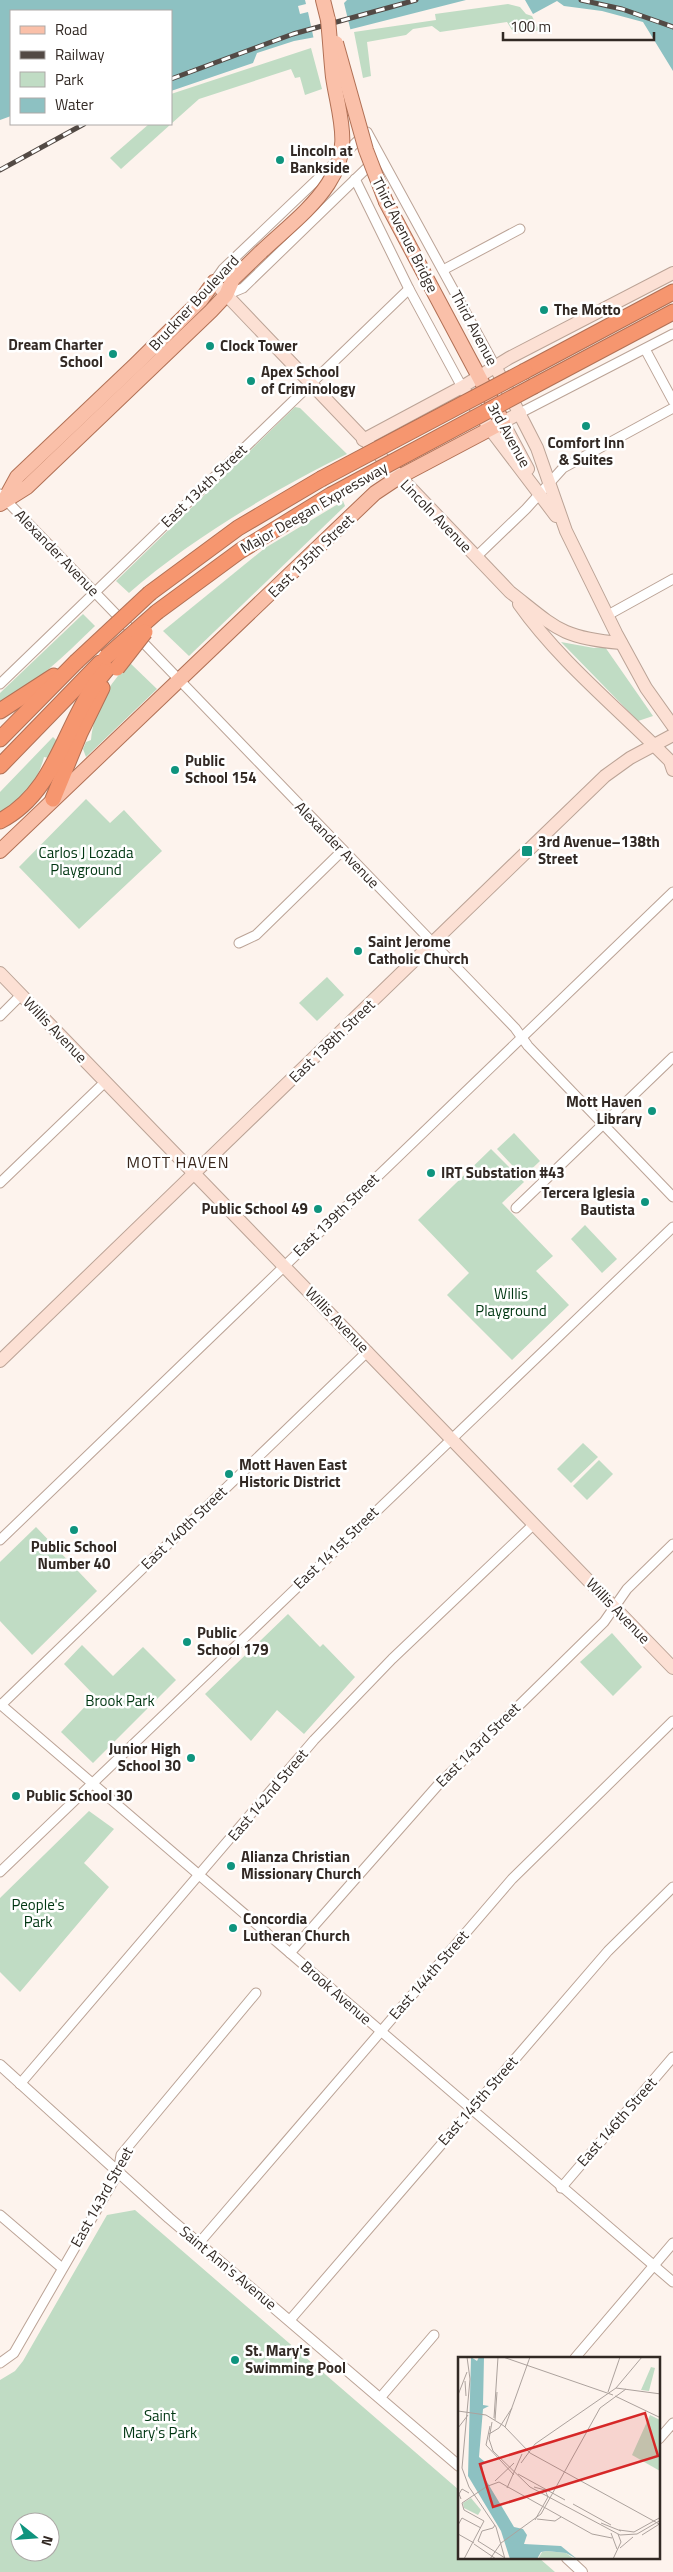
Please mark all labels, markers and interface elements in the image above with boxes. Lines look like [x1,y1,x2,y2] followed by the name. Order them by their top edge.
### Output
[10,10,172,125] legend
[503,10,654,42] scale bar
[510,15,551,38] text: 100 m
[55,18,87,41] text: Road
[55,43,105,66] text: Railway
[55,68,84,91] text: Park
[55,93,94,116] text: Water
[290,139,353,179] place label: Lincoln at Bankside
[274,154,286,166] marker: Lincoln at Bankside
[366,173,444,296] street label: Third Avenue Bridge
[143,250,244,356] street label: Bruckner Boulevard
[445,286,504,370] street label: Third Avenue
[554,298,621,321] place label: The Motto
[538,304,550,316] marker: The Motto
[8,333,103,373] place label: Dream Charter School
[220,334,298,357] place label: Clock Tower
[204,340,216,352] marker: Clock Tower
[107,348,119,360] marker: Dream Charter School
[261,360,356,400] place label: Apex School of Criminology
[245,375,257,387] marker: Apex School of Criminology
[482,398,537,472] street label: 3rd Avenue
[580,420,592,432] marker: Comfort Inn & Suites
[547,431,625,471] place label: Comfort Inn & Suites
[155,438,252,533] street label: East 134th Street
[236,456,392,559] street label: Major Deegan Expressway
[395,474,478,558] street label: Lincoln Avenue
[10,504,105,601] street label: Alexander Avenue
[262,508,359,603] street label: East 135th Street
[185,749,257,789] place label: Public School 154
[169,764,181,776] marker: Public School 154
[290,796,385,893] street label: Alexander Avenue
[538,830,660,870] place label: 3rd Avenue–138th Street
[39,841,134,881] park label: Carlos J Lozada Playground
[520,844,534,858] marker: 3rd Avenue–138th Street
[368,930,469,970] place label: Saint Jerome Catholic Church
[352,945,364,957] marker: Saint Jerome Catholic Church
[18,991,93,1068] street label: Willis Avenue
[283,993,380,1088] street label: East 138th Street
[566,1090,642,1130] place label: Mott Haven Library
[646,1105,658,1117] marker: Mott Haven Library
[127,1150,229,1174] district label: MOTT HAVEN
[441,1161,565,1184] place label: IRT Substation #43
[287,1167,384,1262] street label: East 139th Street
[425,1167,437,1179] marker: IRT Substation #43
[542,1181,635,1221] place label: Tercera Iglesia Bautista
[639,1196,651,1208] marker: Tercera Iglesia Bautista
[202,1197,308,1220] place label: Public School 49
[312,1203,324,1215] marker: Public School 49
[300,1281,375,1358] street label: Willis Avenue
[475,1282,547,1322] park label: Willis Playground
[239,1453,347,1493] place label: Mott Haven East Historic District
[223,1468,235,1480] marker: Mott Haven East Historic District
[135,1480,232,1575] street label: East 140th Street
[288,1500,384,1594] street label: East 141st Street
[68,1524,80,1536] marker: Public School Number 40
[31,1535,117,1575] place label: Public School Number 40
[581,1572,656,1649] street label: Willis Avenue
[197,1621,269,1661] place label: Public School 179
[181,1636,193,1648] marker: Public School 179
[85,1689,155,1712] park label: Brook Park
[430,1697,526,1792] street label: East 143rd Street
[109,1737,182,1777] place label: Junior High School 30
[222,1743,314,1846] street label: East 142nd Street
[185,1752,197,1764] marker: Junior High School 30
[26,1784,133,1807] place label: Public School 30
[10,1790,22,1802] marker: Public School 30
[241,1845,361,1885] place label: Alianza Christian Missionary Church
[225,1860,237,1872] marker: Alianza Christian Missionary Church
[11,1893,65,1933] park label: People's Park
[243,1907,350,1947] place label: Concordia Lutheran Church
[227,1922,239,1934] marker: Concordia Lutheran Church
[383,1924,474,2024] street label: East 144th Street
[296,1955,377,2030] street label: Brook Avenue
[432,2050,523,2150] street label: East 145th Street
[571,2071,662,2171] street label: East 146th Street
[64,2142,139,2251] street label: East 143rd Street
[175,2220,282,2315] street label: Saint Ann's Avenue
[245,2339,346,2379] place label: St. Mary's Swimming Pool
[229,2354,241,2366] marker: St. Mary's Swimming Pool
[458,2357,660,2560] inset map
[123,2404,197,2444] park label: Saint Mary's Park
[10,2512,60,2562] north arrow
[36,2533,59,2549] text: N

